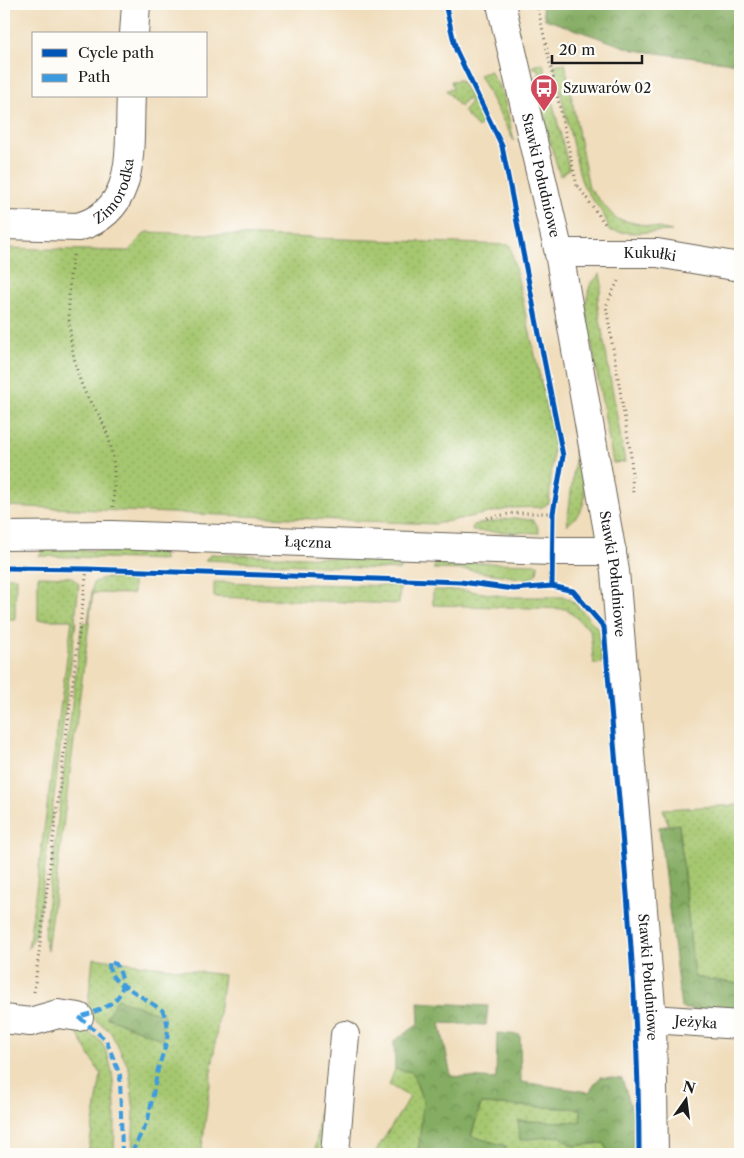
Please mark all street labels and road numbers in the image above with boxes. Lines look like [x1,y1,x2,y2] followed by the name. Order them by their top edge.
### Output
[518,111,564,240] street label: Stawki Południowe
[90,157,138,228] street label: Zimorodka
[624,244,678,265] street label: Kukułki
[596,509,629,638] street label: Stawki Południowe
[284,532,332,552] street label: Łączna
[634,913,661,1041] street label: Stawki Południowe
[672,1011,718,1032] street label: Jeżyka

